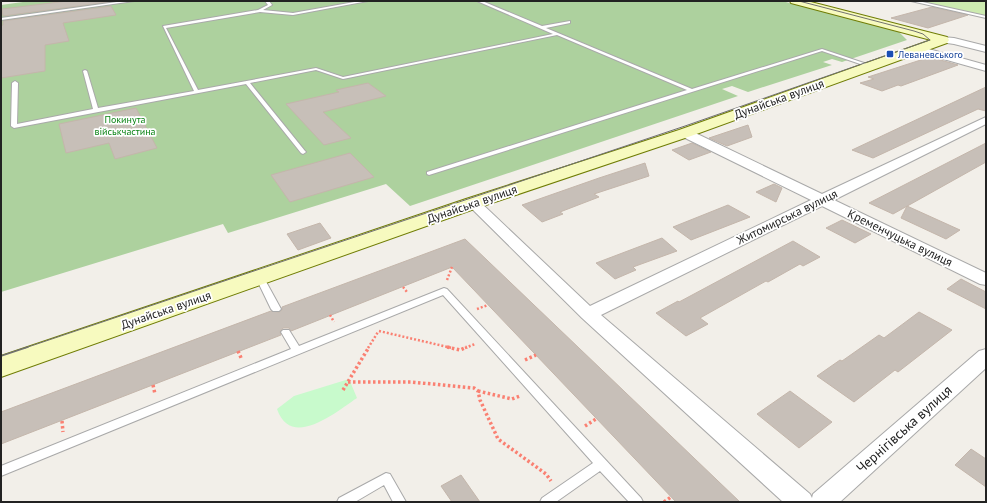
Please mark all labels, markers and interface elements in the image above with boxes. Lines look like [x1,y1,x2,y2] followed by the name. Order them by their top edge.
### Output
[897,48,963,61] place label: Леваневського
[885,49,895,59] marker: Леваневського
[732,75,826,122] street label: Дунайська вулиця
[94,113,156,138] park label: Покинута військчастина
[425,181,519,226] street label: Дунайська вулиця
[733,186,840,248] street label: Житомирська вулиця
[845,206,955,270] street label: Кременчуцька вулиця
[119,287,213,332] street label: Дунайська вулиця
[852,381,956,477] street label: Чернігівська вулиця

